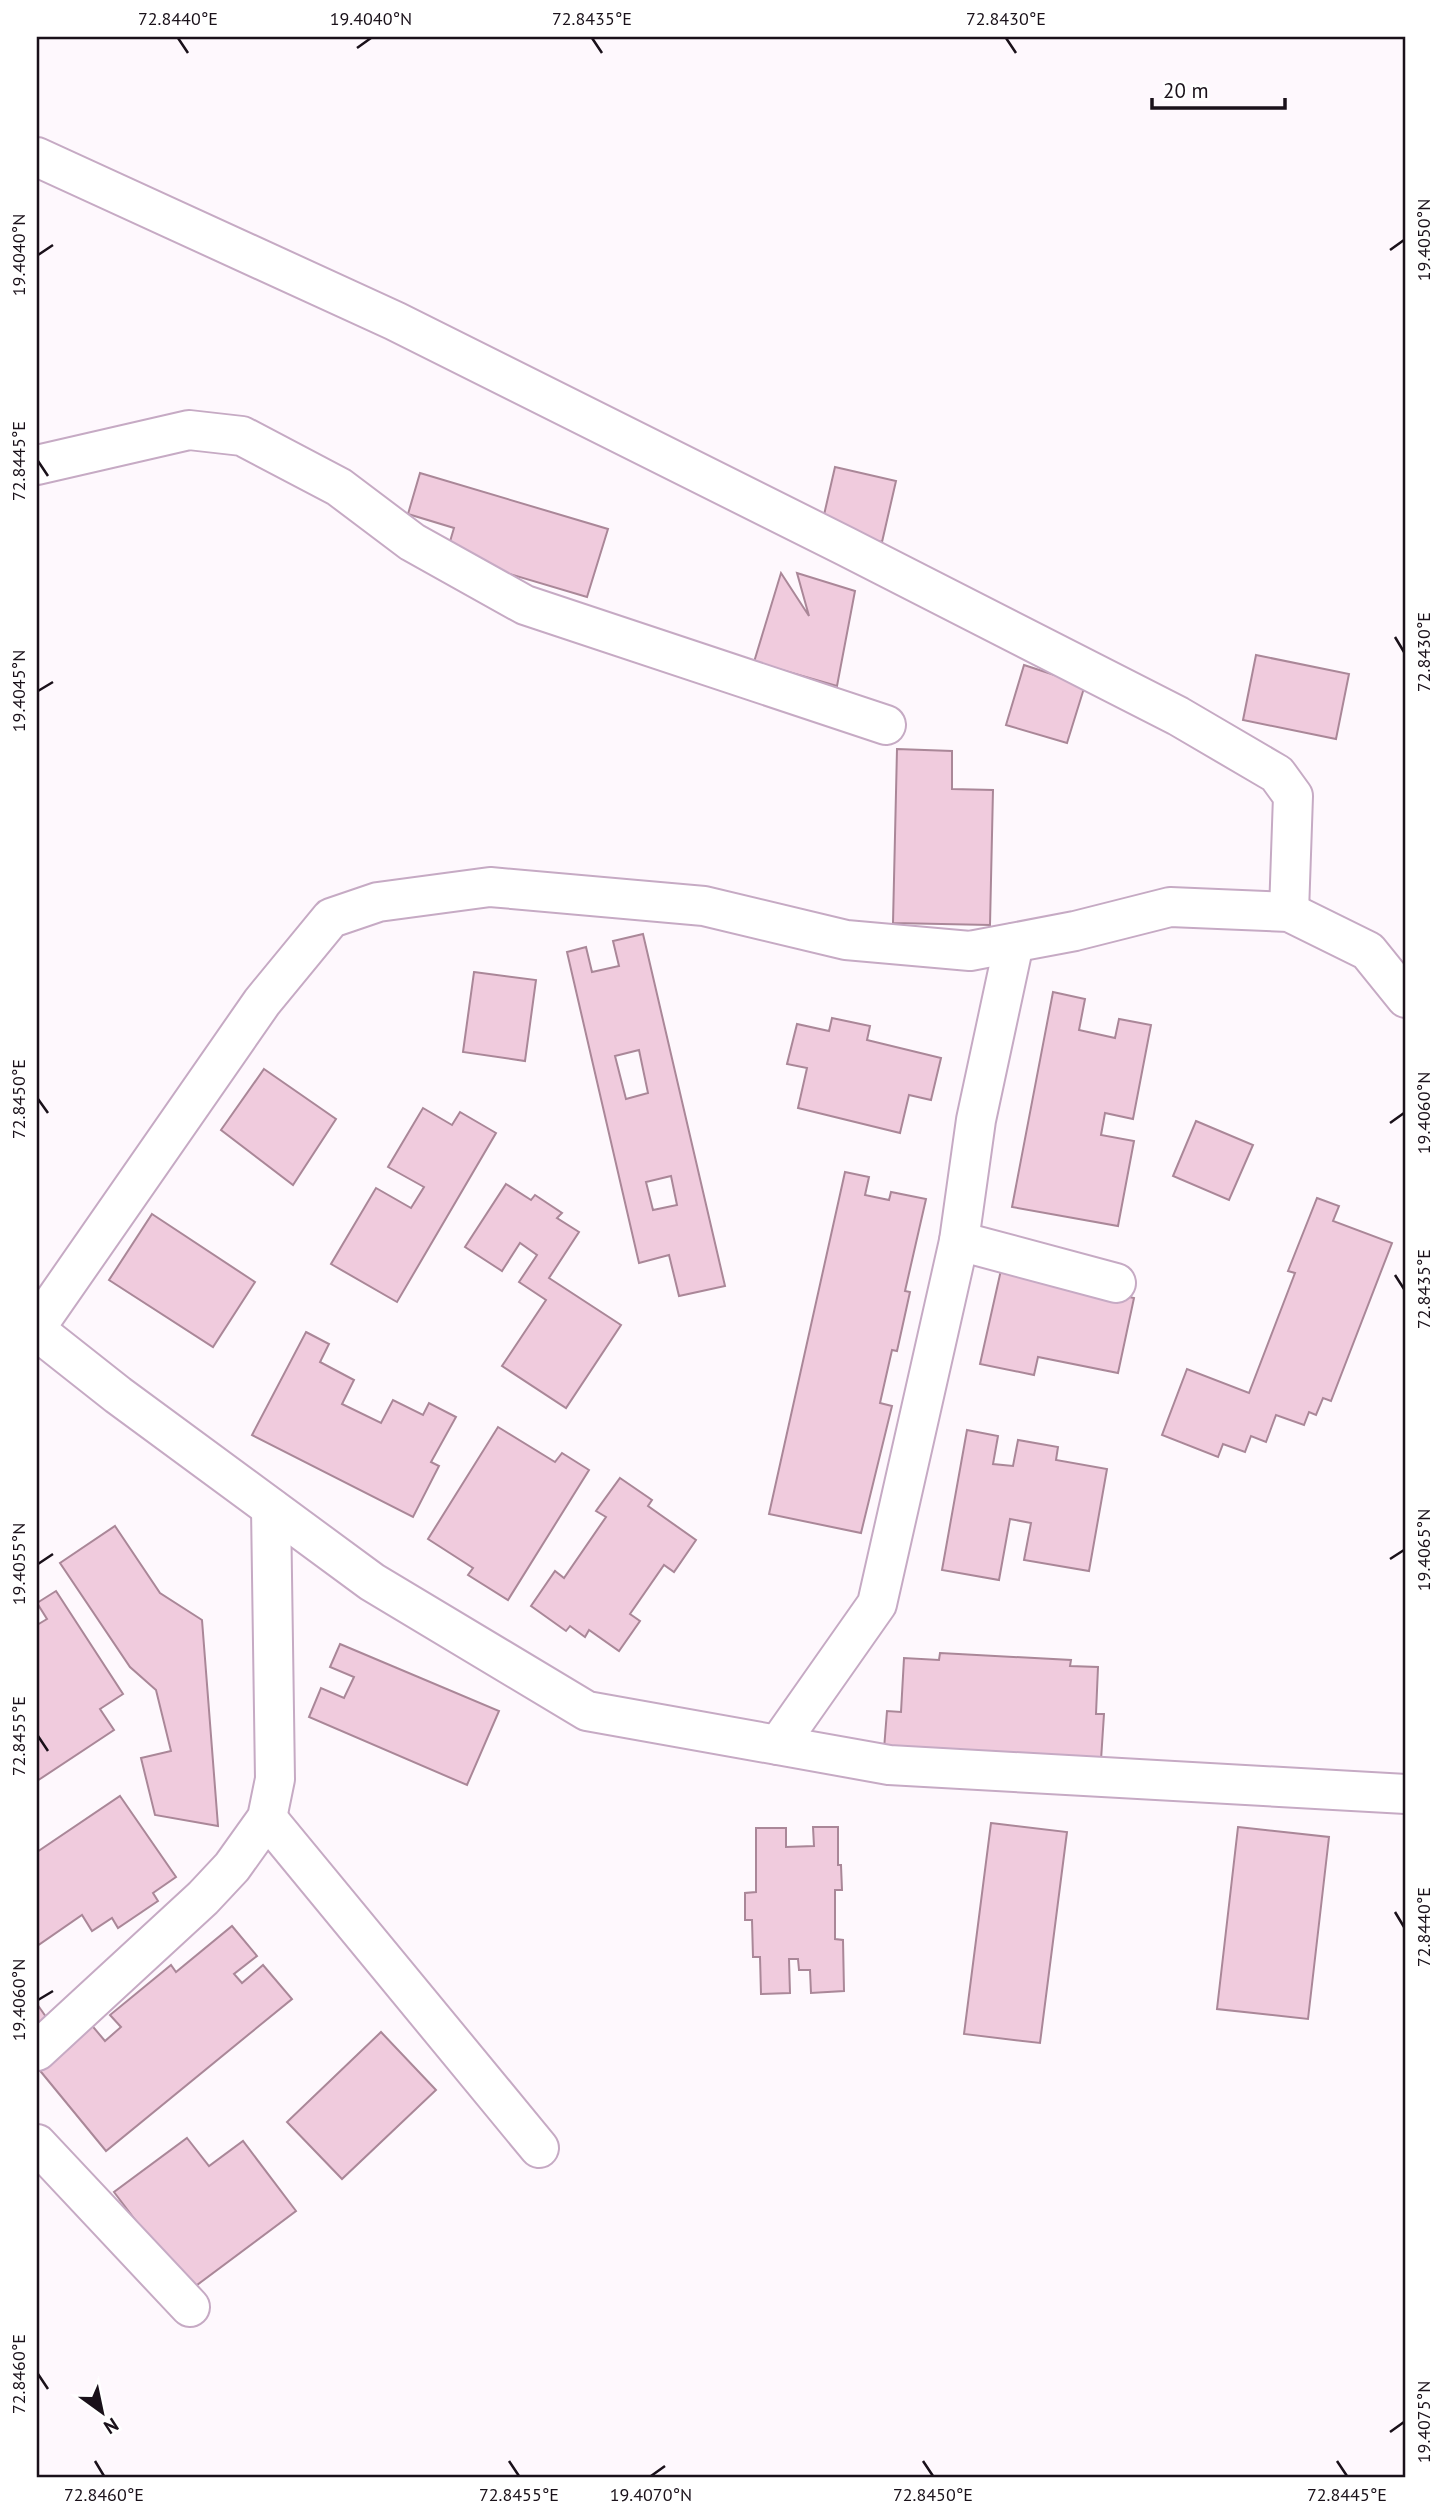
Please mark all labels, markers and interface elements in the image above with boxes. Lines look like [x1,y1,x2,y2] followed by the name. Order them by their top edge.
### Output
[138,7,218,30] text: 72.8440°E
[330,7,412,30] text: 19.4040°N
[552,7,632,30] text: 72.8435°E
[966,7,1046,30] text: 72.8430°E
[1152,66,1286,110] scale bar
[1163,77,1209,104] text: 20 m
[1412,199,1435,281] text: 19.4050°N
[7,214,30,296] text: 19.4040°N
[7,421,30,501] text: 72.8445°E
[1412,612,1435,692] text: 72.8430°E
[7,650,30,732] text: 19.4045°N
[7,1059,30,1139] text: 72.8450°E
[1412,1072,1435,1154] text: 19.4060°N
[1412,1249,1435,1329] text: 72.8435°E
[1412,1509,1435,1591] text: 19.4065°N
[7,1523,30,1605] text: 19.4055°N
[7,1696,30,1776] text: 72.8455°E
[1412,1887,1435,1967] text: 72.8440°E
[7,1959,30,2041] text: 19.4060°N
[7,2334,30,2414] text: 72.8460°E
[66,2378,136,2448] north arrow
[1412,2381,1435,2463] text: 19.4075°N
[99,2413,123,2440] text: N
[64,2483,144,2506] text: 72.8460°E
[479,2483,559,2506] text: 72.8455°E
[610,2483,692,2506] text: 19.4070°N
[893,2483,973,2506] text: 72.8450°E
[1307,2483,1387,2506] text: 72.8445°E

